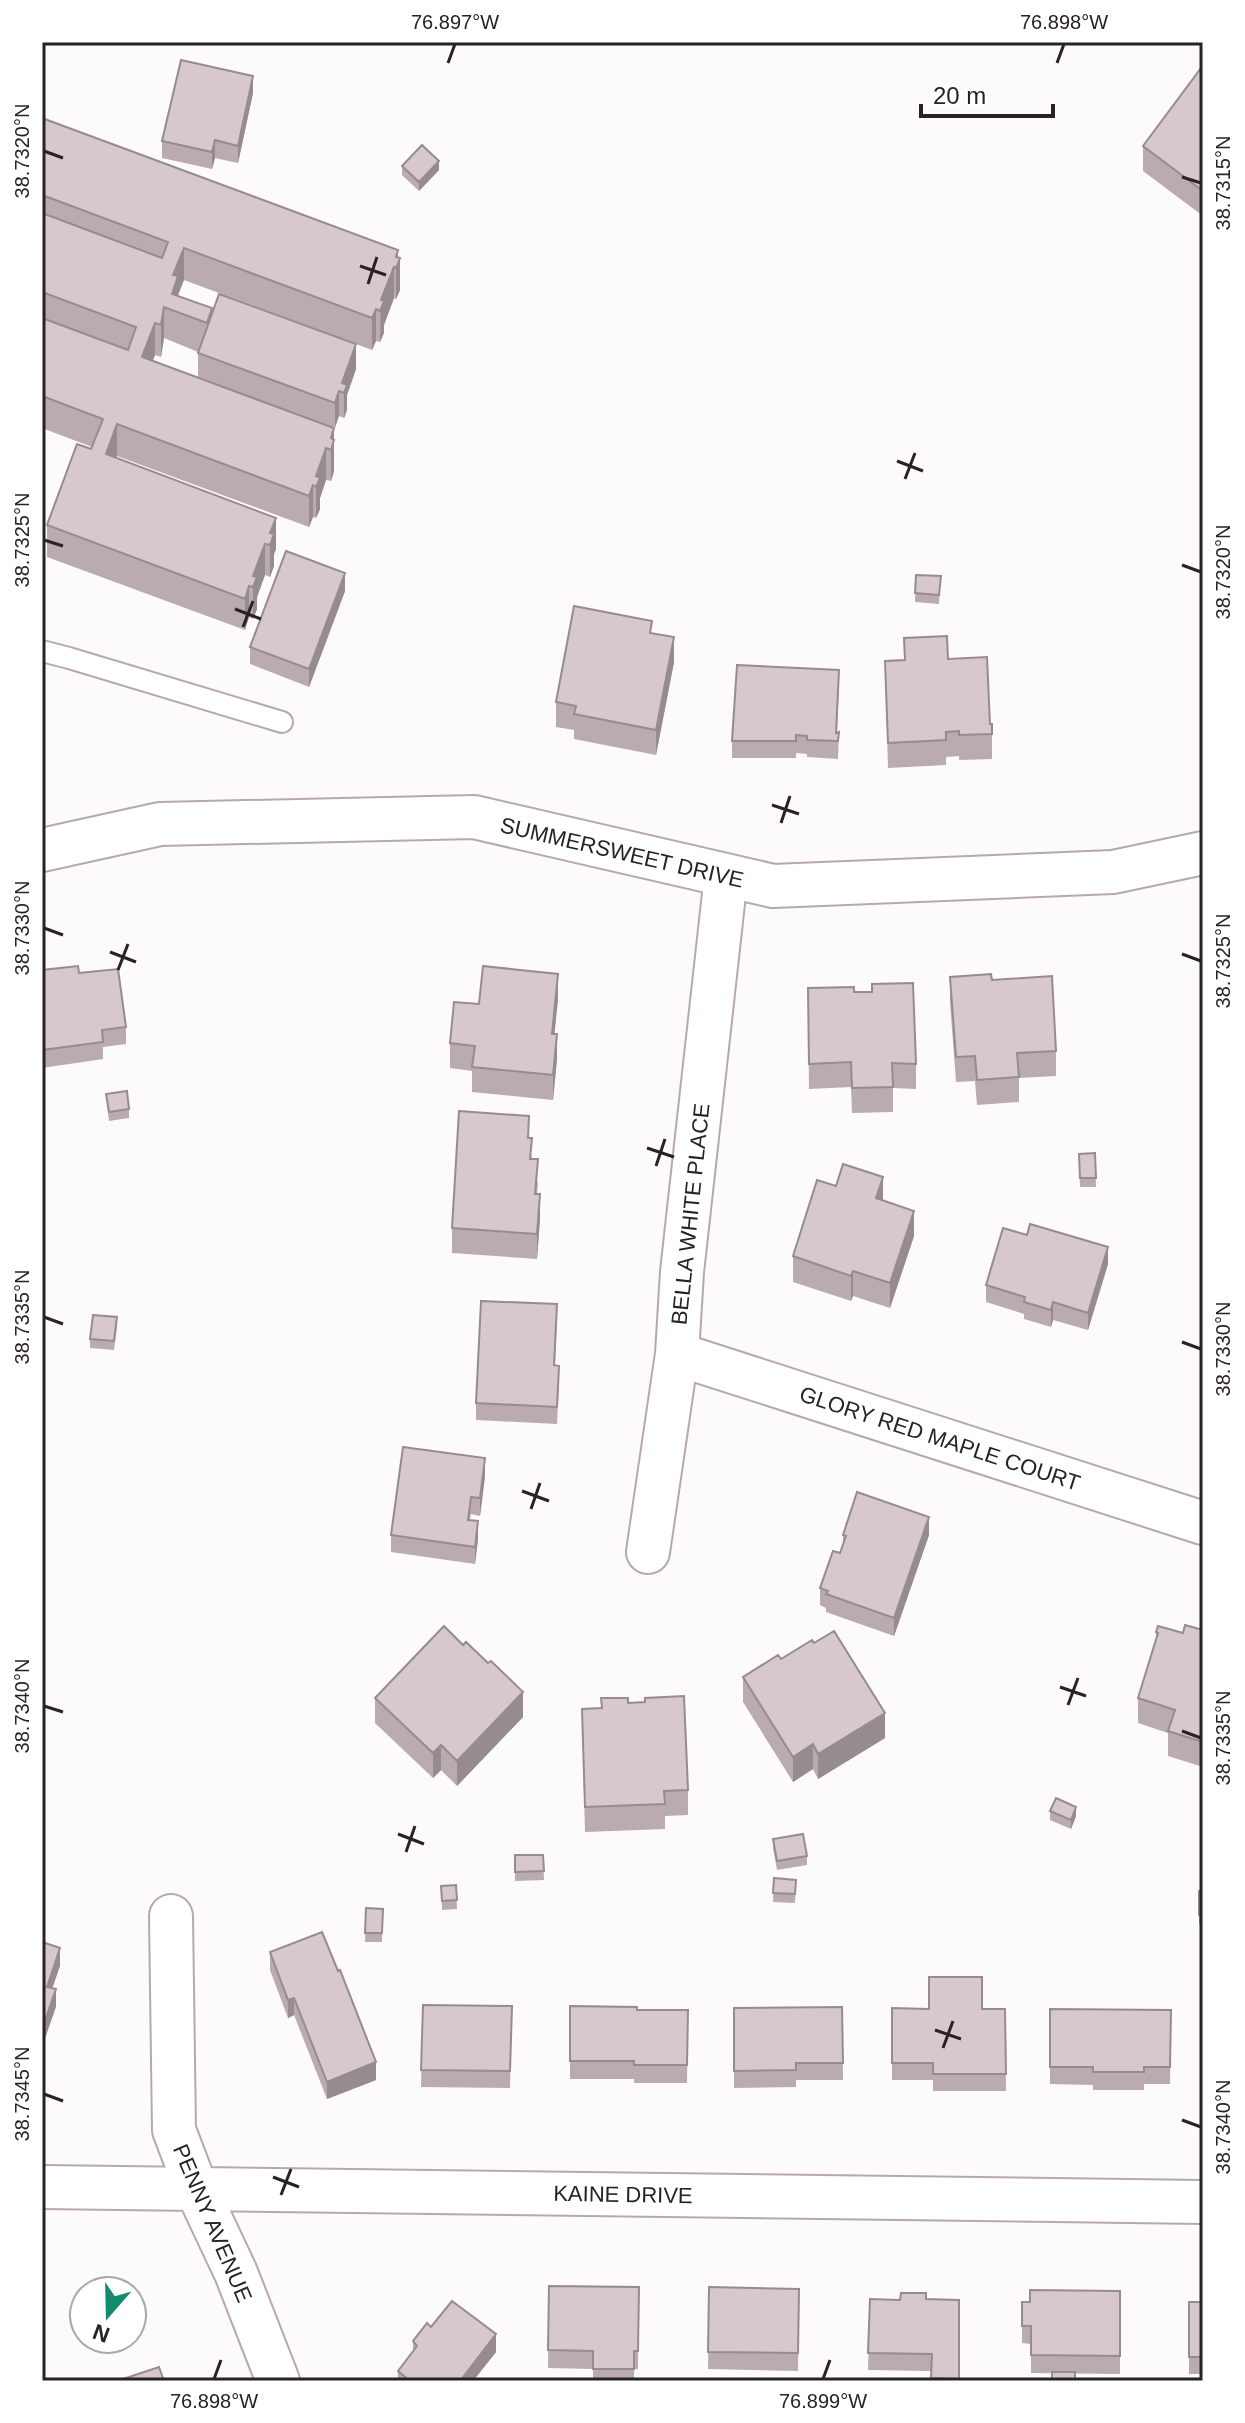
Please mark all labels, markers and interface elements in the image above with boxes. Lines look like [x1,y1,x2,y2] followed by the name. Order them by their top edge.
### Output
[411,11,499,33] text: 76.897°W
[1020,11,1108,33] text: 76.898°W
[921,68,1053,118] scale bar
[933,82,986,109] text: 20 m
[11,104,33,198] text: 38.7320°N
[1212,136,1234,230] text: 38.7315°N
[11,493,33,587] text: 38.7325°N
[1212,525,1234,619] text: 38.7320°N
[498,812,746,893] street label: SUMMERSWEET DRIVE
[11,881,33,975] text: 38.7330°N
[1212,914,1234,1008] text: 38.7325°N
[666,1102,715,1326] street label: BELLA WHITE PLACE
[11,1270,33,1364] text: 38.7335°N
[1212,1302,1234,1396] text: 38.7330°N
[796,1381,1083,1496] street label: GLORY RED MAPLE COURT
[11,1659,33,1753] text: 38.7340°N
[1212,1691,1234,1785] text: 38.7335°N
[11,2047,33,2141] text: 38.7345°N
[1212,2080,1234,2174] text: 38.7340°N
[168,2140,257,2306] street label: PENNY AVENUE
[553,2181,693,2208] street label: KAINE DRIVE
[68,2275,148,2355] north arrow
[90,2319,113,2348] text: N
[170,2390,258,2412] text: 76.898°W
[779,2390,867,2412] text: 76.899°W

